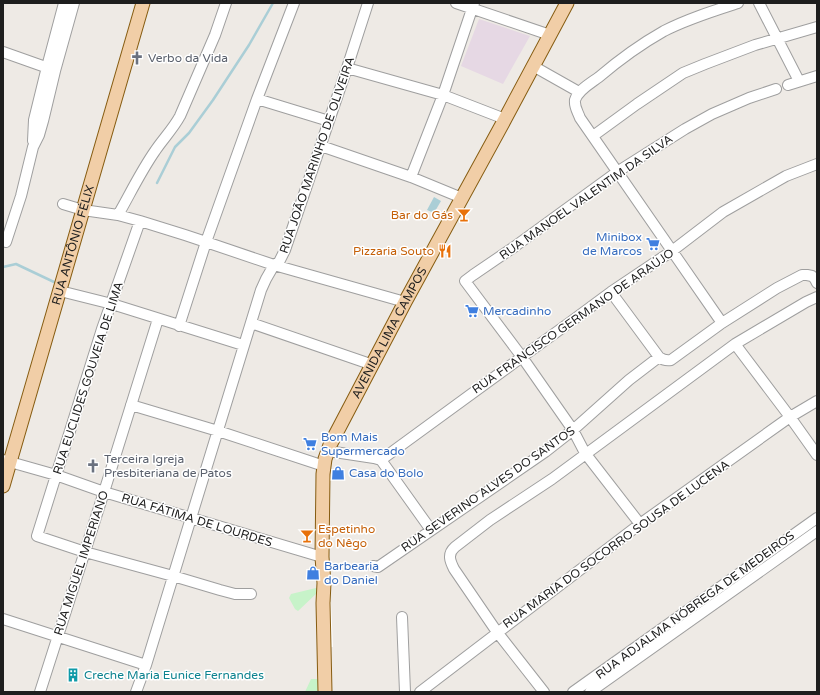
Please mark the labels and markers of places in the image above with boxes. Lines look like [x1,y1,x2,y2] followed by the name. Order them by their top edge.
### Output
[129,50,145,66] church icon: Verbo da Vida
[148,51,228,65] place label: Verbo da Vida
[456,207,472,223] bar icon: Bar do Gás
[391,208,453,222] place label: Bar do Gás
[582,230,642,258] place label: Minibox de Marcos
[645,236,661,252] supermarket icon: Minibox de Marcos
[437,243,453,259] restaurant icon: Pizzaria Souto
[353,244,434,258] place label: Pizzaria Souto
[464,303,480,319] supermarket icon: Mercadinho
[483,304,551,318] place label: Mercadinho
[321,430,405,458] place label: Bom Mais Supermercado
[302,436,318,452] supermarket icon: Bom Mais Supermercado
[104,452,232,480] place label: Terceira Igreja Presbiteriana de Patos
[85,458,101,474] church icon: Terceira Igreja Presbiteriana de Patos
[330,465,346,481] shop icon: Casa do Bolo
[349,466,424,480] place label: Casa do Bolo
[318,522,375,550] place label: Espetinho do Nêgo
[299,528,315,544] bar icon: Espetinho do Nêgo
[324,559,379,587] place label: Barbearia do Daniel
[305,565,321,581] shop icon: Barbearia do Daniel
[65,667,81,683] building icon: Creche Maria Eunice Fernandes
[84,668,264,682] place label: Creche Maria Eunice Fernandes

